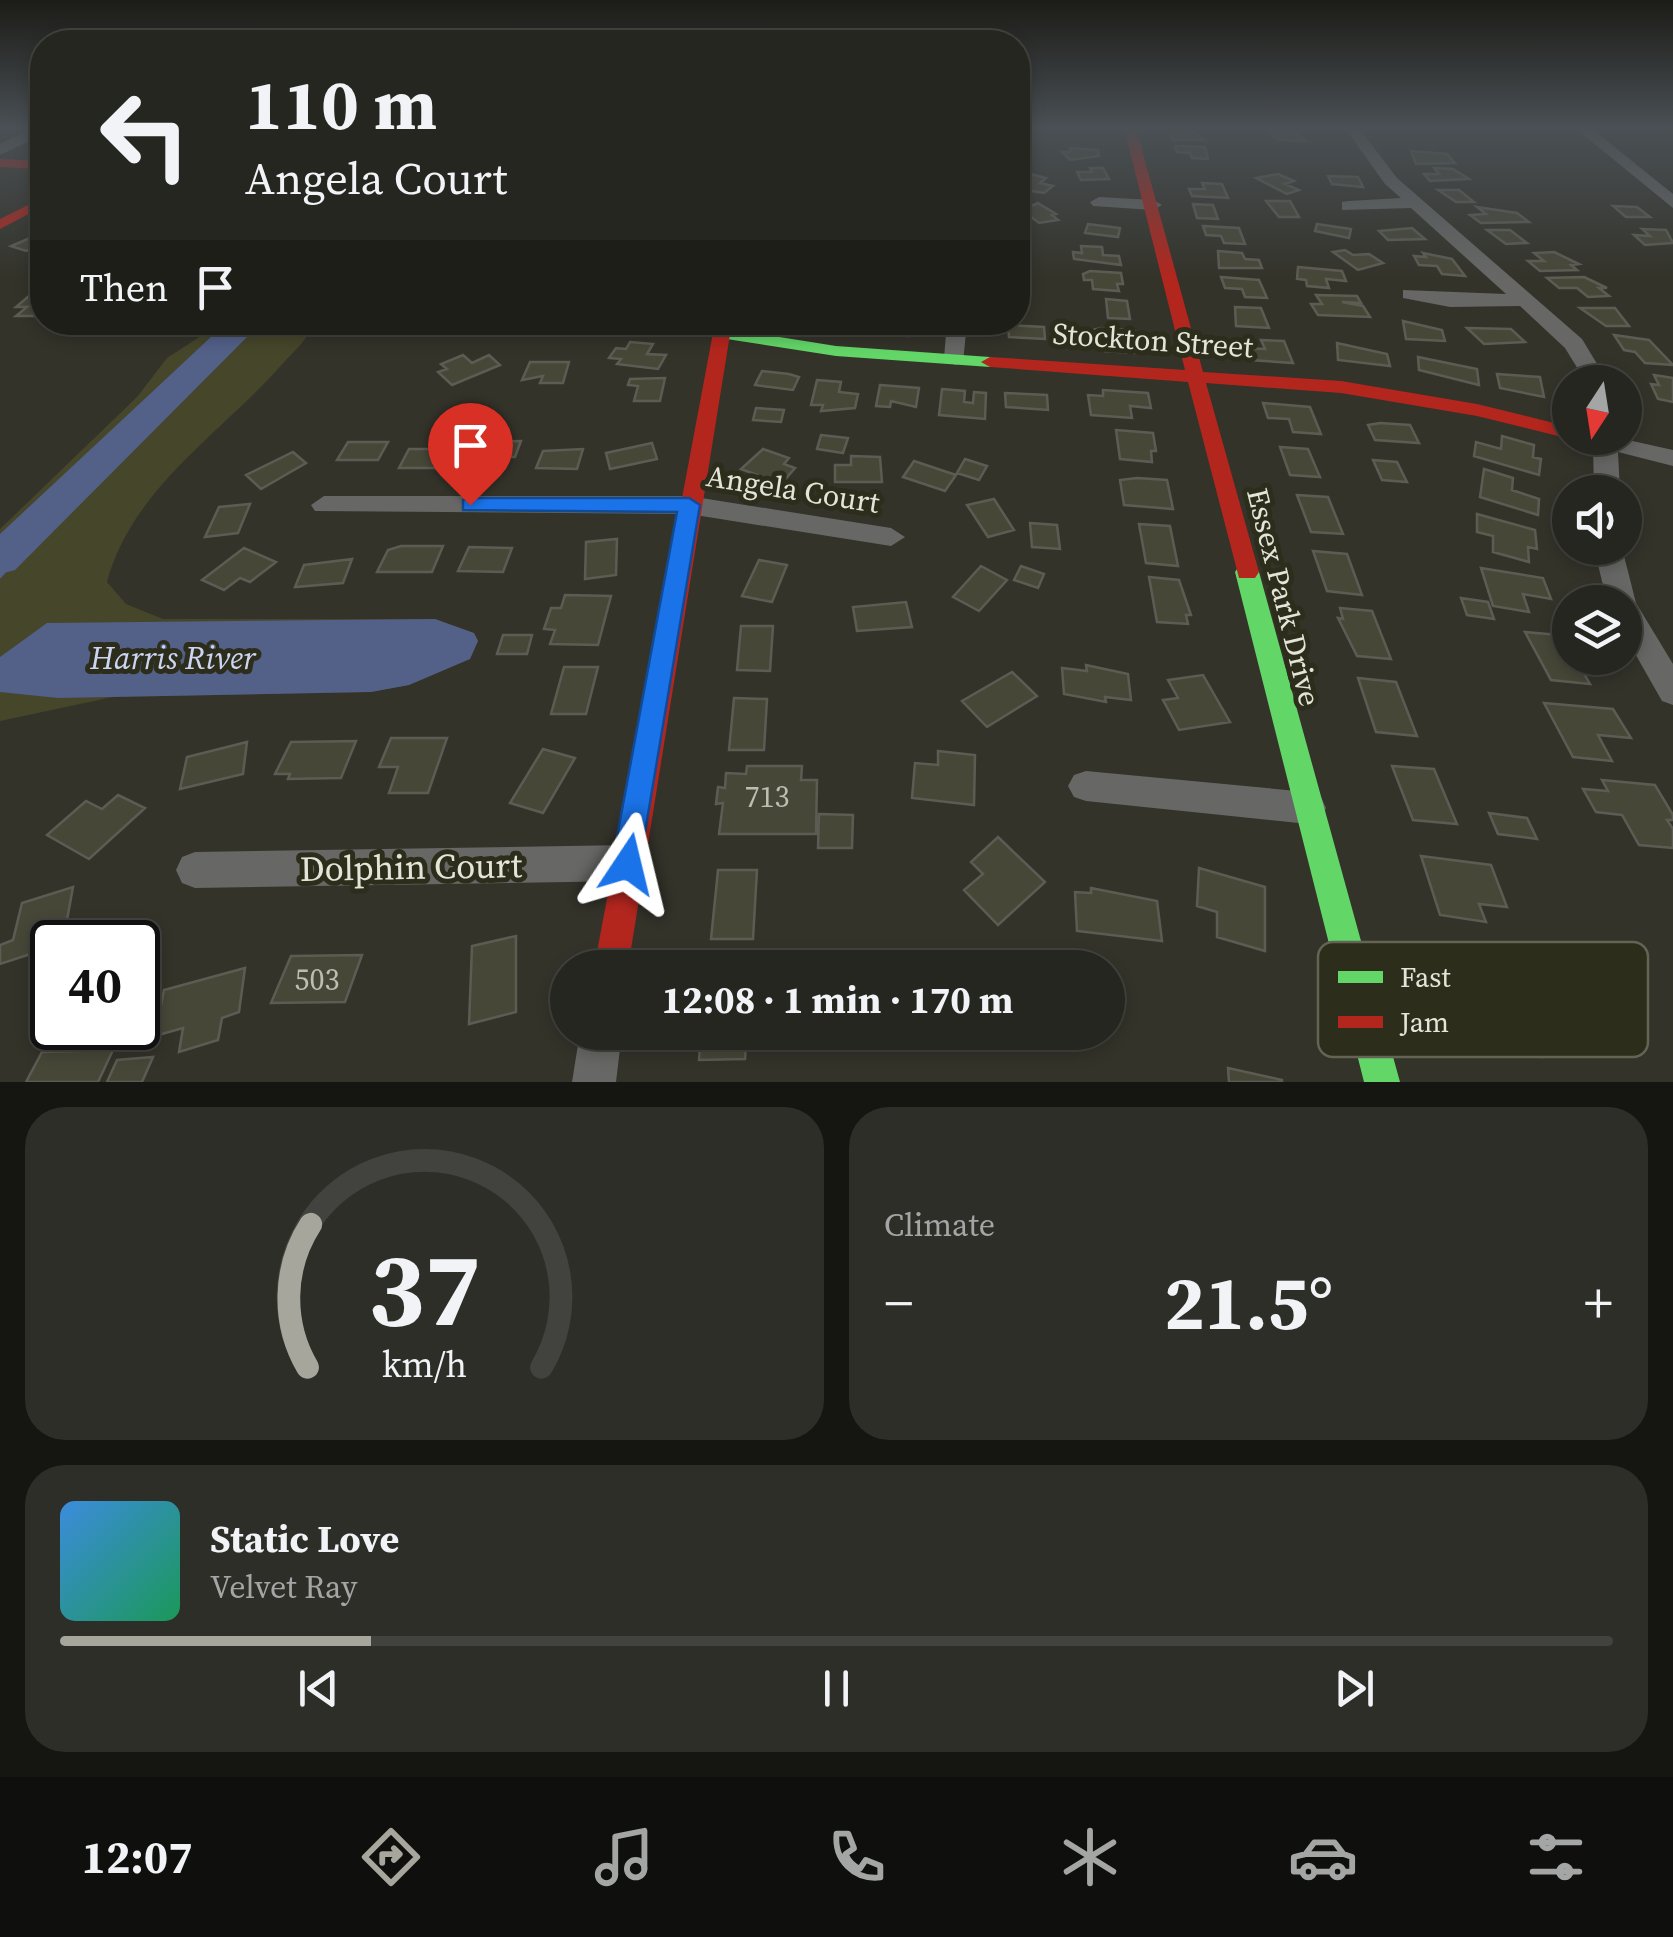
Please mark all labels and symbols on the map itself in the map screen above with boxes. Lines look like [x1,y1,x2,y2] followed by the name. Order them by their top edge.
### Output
[1051,313,1255,367] street label: Stockton Street
[1552,365,1642,455] north arrow
[428,403,513,506] pin
[703,455,883,523] street label: Angela Court
[1237,484,1331,710] street label: Essex Park Drive
[89,636,257,680] water label: Harris River
[745,776,790,817] house number: 713
[576,812,680,916] position arrow
[299,841,523,893] street label: Dolphin Court
[30,920,160,1050] speed limit sign: 40
[1318,942,1648,1057] legend
[1400,958,1451,996] text: Fast
[295,959,340,1000] house number: 503
[1399,1003,1449,1041] text: Jam

